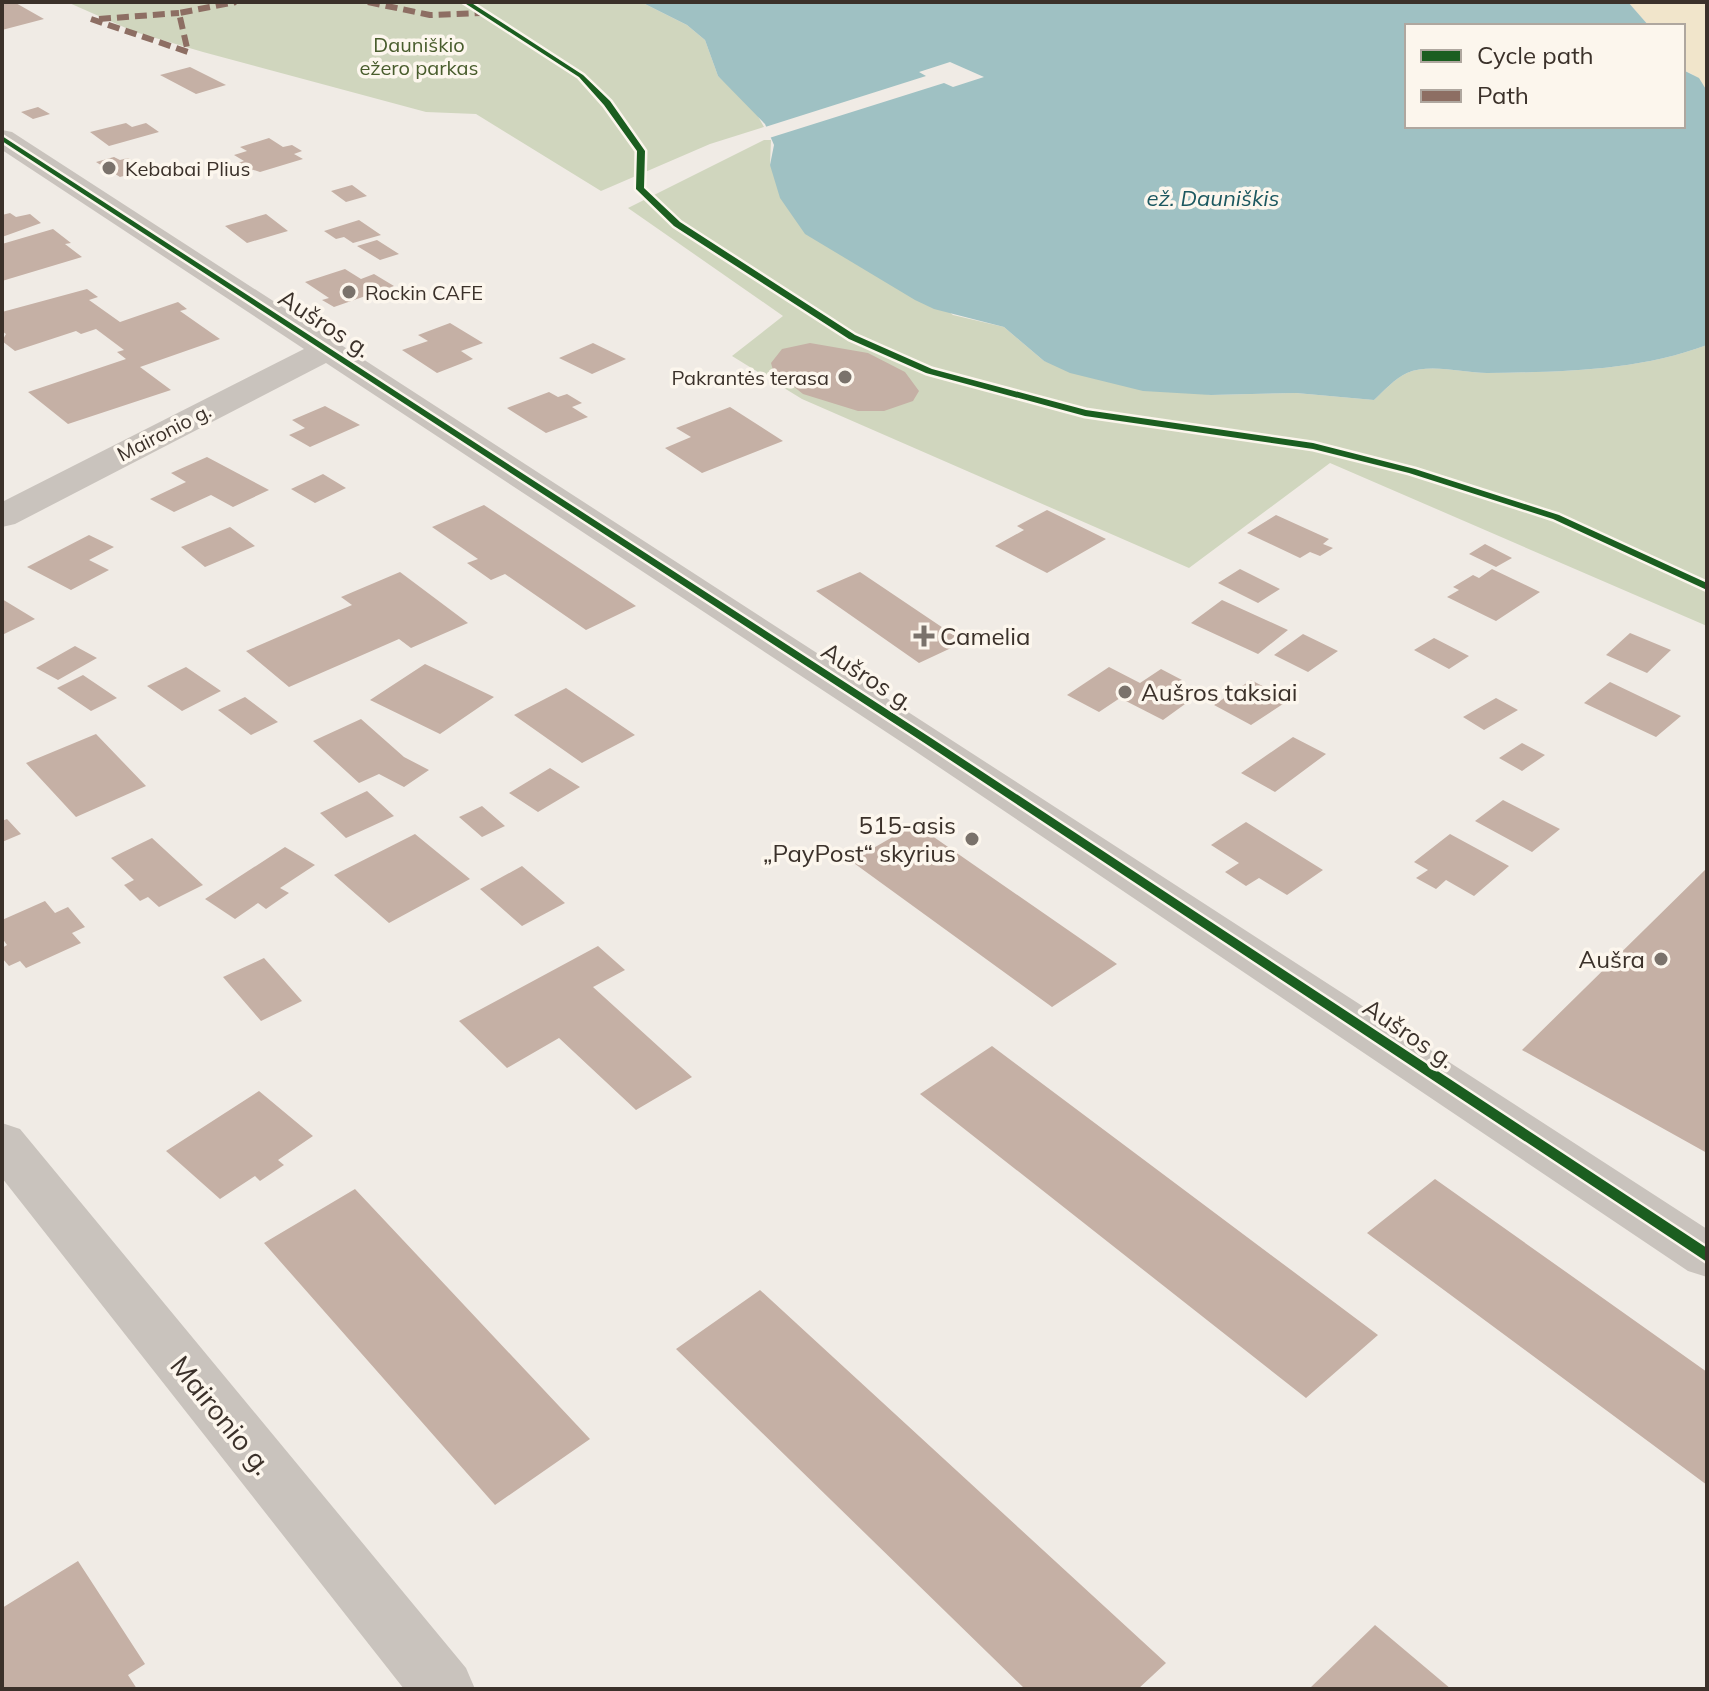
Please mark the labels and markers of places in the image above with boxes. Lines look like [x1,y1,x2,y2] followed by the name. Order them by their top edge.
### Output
[125,156,250,181] place label: Kebabai Plius
[100,159,118,177] marker: Kebabai Plius
[365,280,483,305] place label: Rockin CAFE
[340,283,358,301] marker: Rockin CAFE
[672,365,829,390] place label: Pakrantės terasa
[836,368,854,386] marker: Pakrantės terasa
[940,621,1030,651] place label: Camelia
[915,627,933,645] marker: Camelia
[1141,677,1298,707] place label: Aušros taksiai
[1116,683,1134,701] marker: Aušros taksiai
[763,810,956,868] place label: 515-asis „PayPost“ skyrius
[963,830,981,848] marker: 515-asis „PayPost“ skyrius
[1579,944,1645,974] place label: Aušra
[1652,950,1670,968] marker: Aušra

